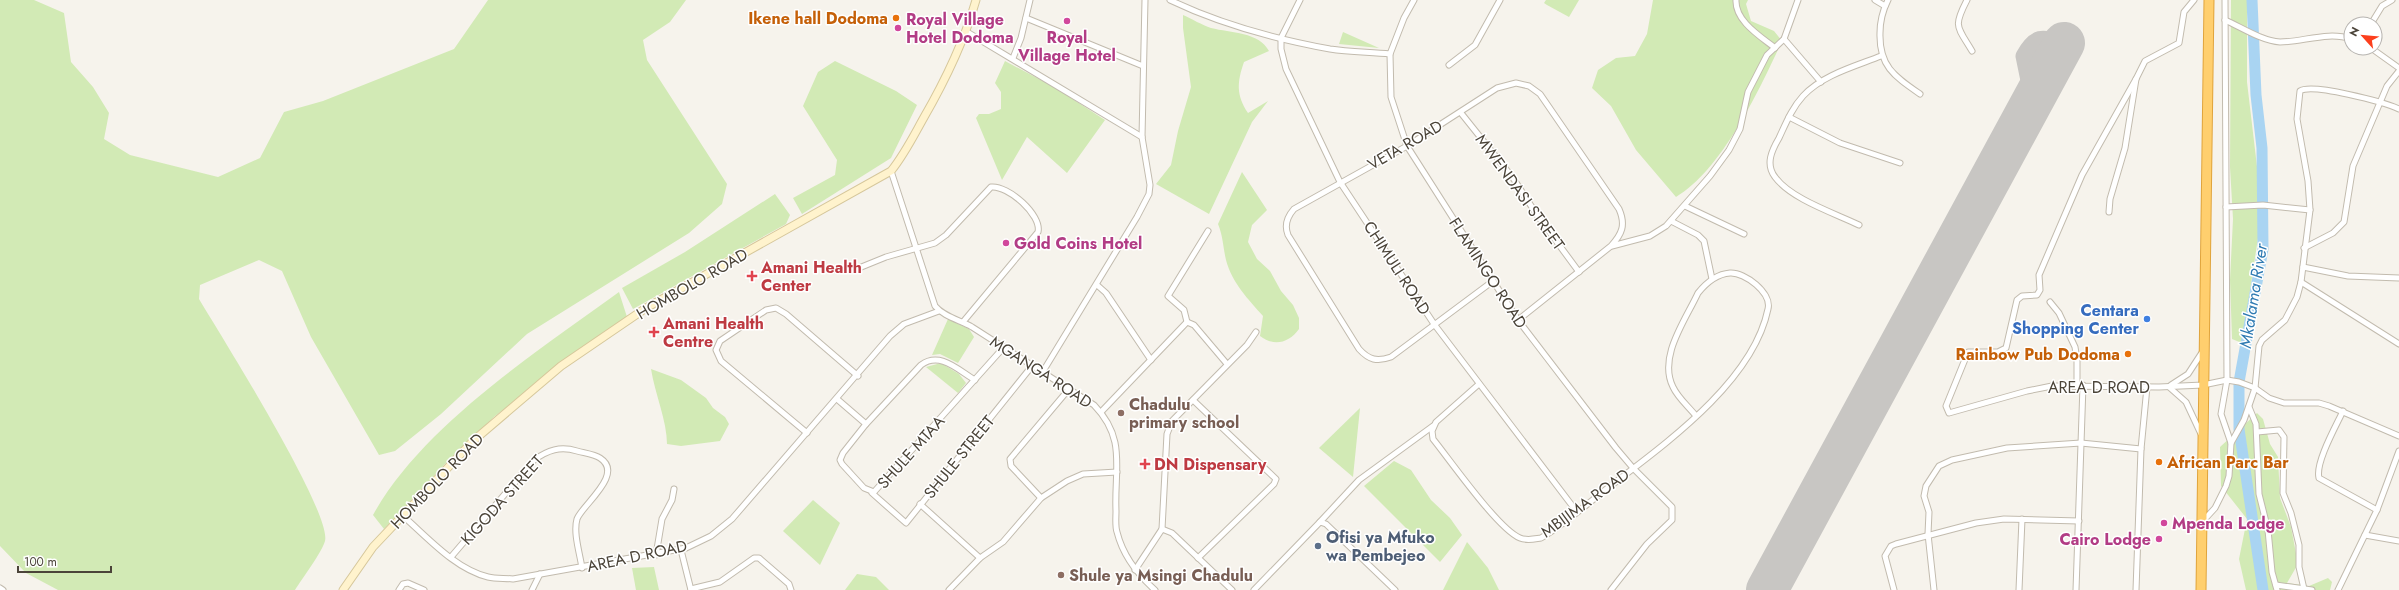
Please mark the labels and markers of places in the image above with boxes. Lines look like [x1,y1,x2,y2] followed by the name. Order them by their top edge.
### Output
[748,7,888,30] place label: Ikene hall Dodoma
[906,8,1014,49] place label: Royal Village Hotel Dodoma
[891,13,901,23] marker: Ikene hall Dodoma
[1062,16,1072,26] marker: Royal Village Hotel
[893,23,903,33] marker: Royal Village Hotel Dodoma
[1017,26,1116,67] place label: Royal Village Hotel
[1014,232,1142,255] place label: Gold Coins Hotel
[1001,238,1011,248] marker: Gold Coins Hotel
[760,256,862,297] place label: Amani Health Center
[746,270,758,282] marker: Amani Health Center
[2012,299,2139,340] place label: Centara Shopping Center
[662,312,764,353] place label: Amani Health Centre
[2142,314,2152,324] marker: Centara Shopping Center
[648,326,660,338] marker: Amani Health Centre
[1956,343,2120,366] place label: Rainbow Pub Dodoma
[2123,349,2133,359] marker: Rainbow Pub Dodoma
[1129,393,1239,434] place label: Chadulu primary school
[1116,408,1126,418] marker: Chadulu primary school
[2166,451,2289,474] place label: African Parc Bar
[1154,453,1267,476] place label: DN Dispensary
[2154,457,2164,467] marker: African Parc Bar
[1139,458,1151,470] marker: DN Dispensary
[2172,512,2284,535] place label: Mpenda Lodge
[2159,518,2169,528] marker: Mpenda Lodge
[1325,526,1435,567] place label: Ofisi ya Mfuko wa Pembejeo
[2059,528,2151,551] place label: Cairo Lodge
[2154,534,2164,544] marker: Cairo Lodge
[1313,541,1323,551] marker: Ofisi ya Mfuko wa Pembejeo
[1069,564,1253,587] place label: Shule ya Msingi Chadulu
[1056,570,1066,580] marker: Shule ya Msingi Chadulu

